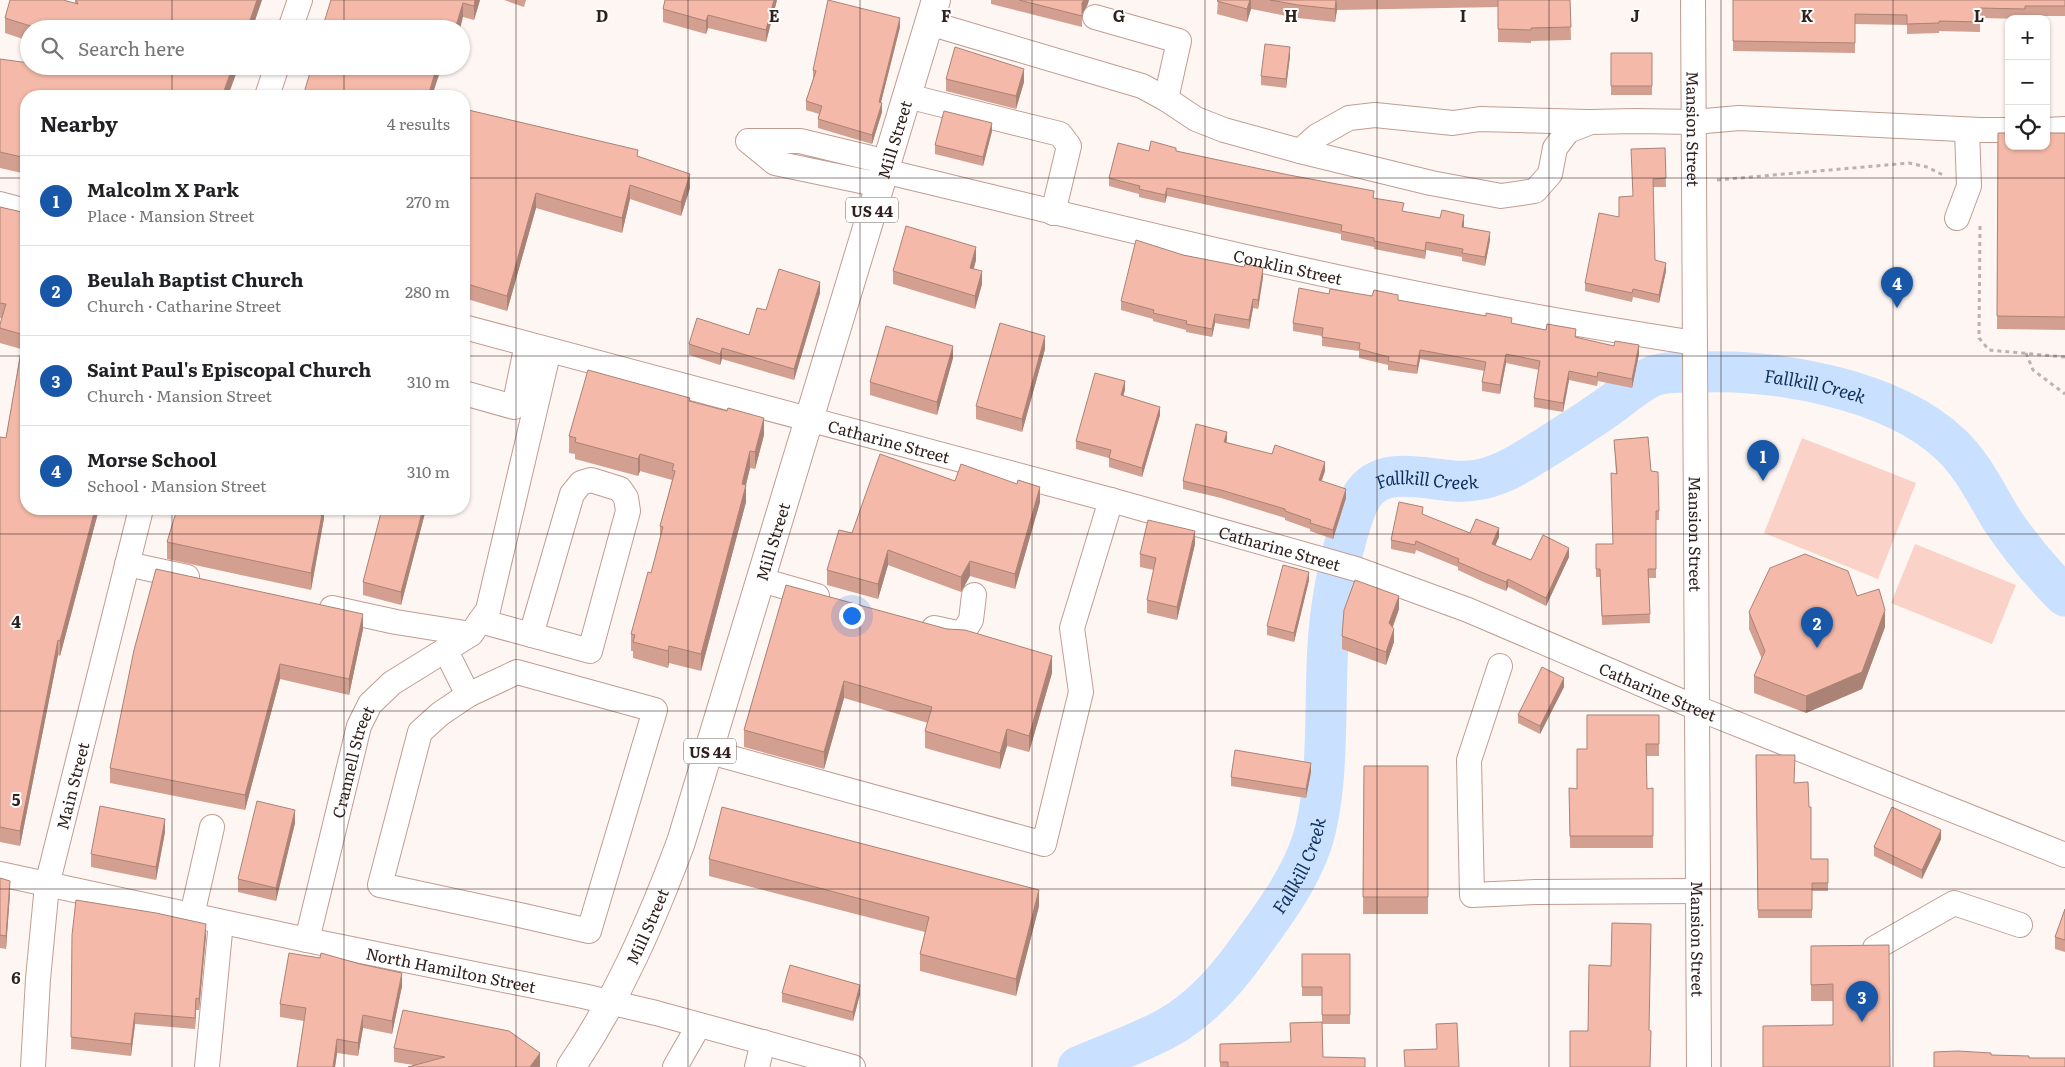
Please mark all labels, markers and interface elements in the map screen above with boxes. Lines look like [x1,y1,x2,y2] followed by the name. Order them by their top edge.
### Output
[596,3,608,27] text: D
[769,3,780,27] text: E
[941,3,951,27] text: F
[1113,3,1125,27] text: G
[1284,3,1298,27] text: H
[1460,3,1466,27] text: I
[1630,3,1640,27] text: J
[1801,3,1814,27] text: K
[1974,3,1984,27] text: L
[2005,15,2050,150] map controls
[2005,15,2050,60] button: +
[20,20,470,75] search box
[38,34,66,62] icon: search
[78,34,185,62] text: Search here
[2005,60,2050,105] button: −
[1681,71,1706,188] street label: Mansion Street
[871,97,917,182] street label: Mill Street
[2005,105,2050,150] button: locate
[40,107,118,138] text: Nearby
[387,111,450,135] text: 4 results
[87,175,239,203] text: Malcolm X Park
[53,189,59,213] text: 1
[406,189,450,213] text: 270 m
[846,198,898,222] road number: US 44
[87,203,254,227] text: Place · Mansion Street
[1231,243,1345,290] street label: Conklin Street
[87,265,304,293] text: Beulah Baptist Church
[1881,267,1913,308] pin: 4
[52,279,60,303] text: 2
[405,279,450,303] text: 280 m
[87,293,281,317] text: Church · Catharine Street
[87,355,371,383] text: Saint Paul's Episcopal Church
[1763,361,1870,409] water label: Fallkill Creek
[52,369,60,393] text: 3
[407,369,450,393] text: 310 m
[87,383,272,407] text: Church · Mansion Street
[825,413,953,469] street label: Catharine Street
[1747,440,1779,481] pin: 1
[87,445,217,473] text: Morse School
[51,459,61,483] text: 4
[407,459,450,483] text: 310 m
[1371,463,1480,495] water label: Fallkill Creek
[87,473,267,497] text: School · Mansion Street
[1684,476,1708,593] street label: Mansion Street
[749,499,795,584] street label: Mill Street
[1216,519,1344,576] street label: Catharine Street
[839,603,865,629] your location
[1801,607,1833,648] pin: 2
[11,609,21,633] text: 4
[1595,656,1721,727] street label: Catharine Street
[325,701,380,820] street label: Crannell Street
[684,738,736,764] road number: US 44
[49,739,94,832] street label: Main Street
[12,787,21,811] text: 5
[1264,815,1331,919] water label: Fallkill Creek
[1686,881,1711,998] street label: Mansion Street
[619,884,674,968] street label: Mill Street
[364,940,539,998] street label: North Hamilton Street
[11,965,21,989] text: 6
[1846,981,1878,1022] pin: 3

